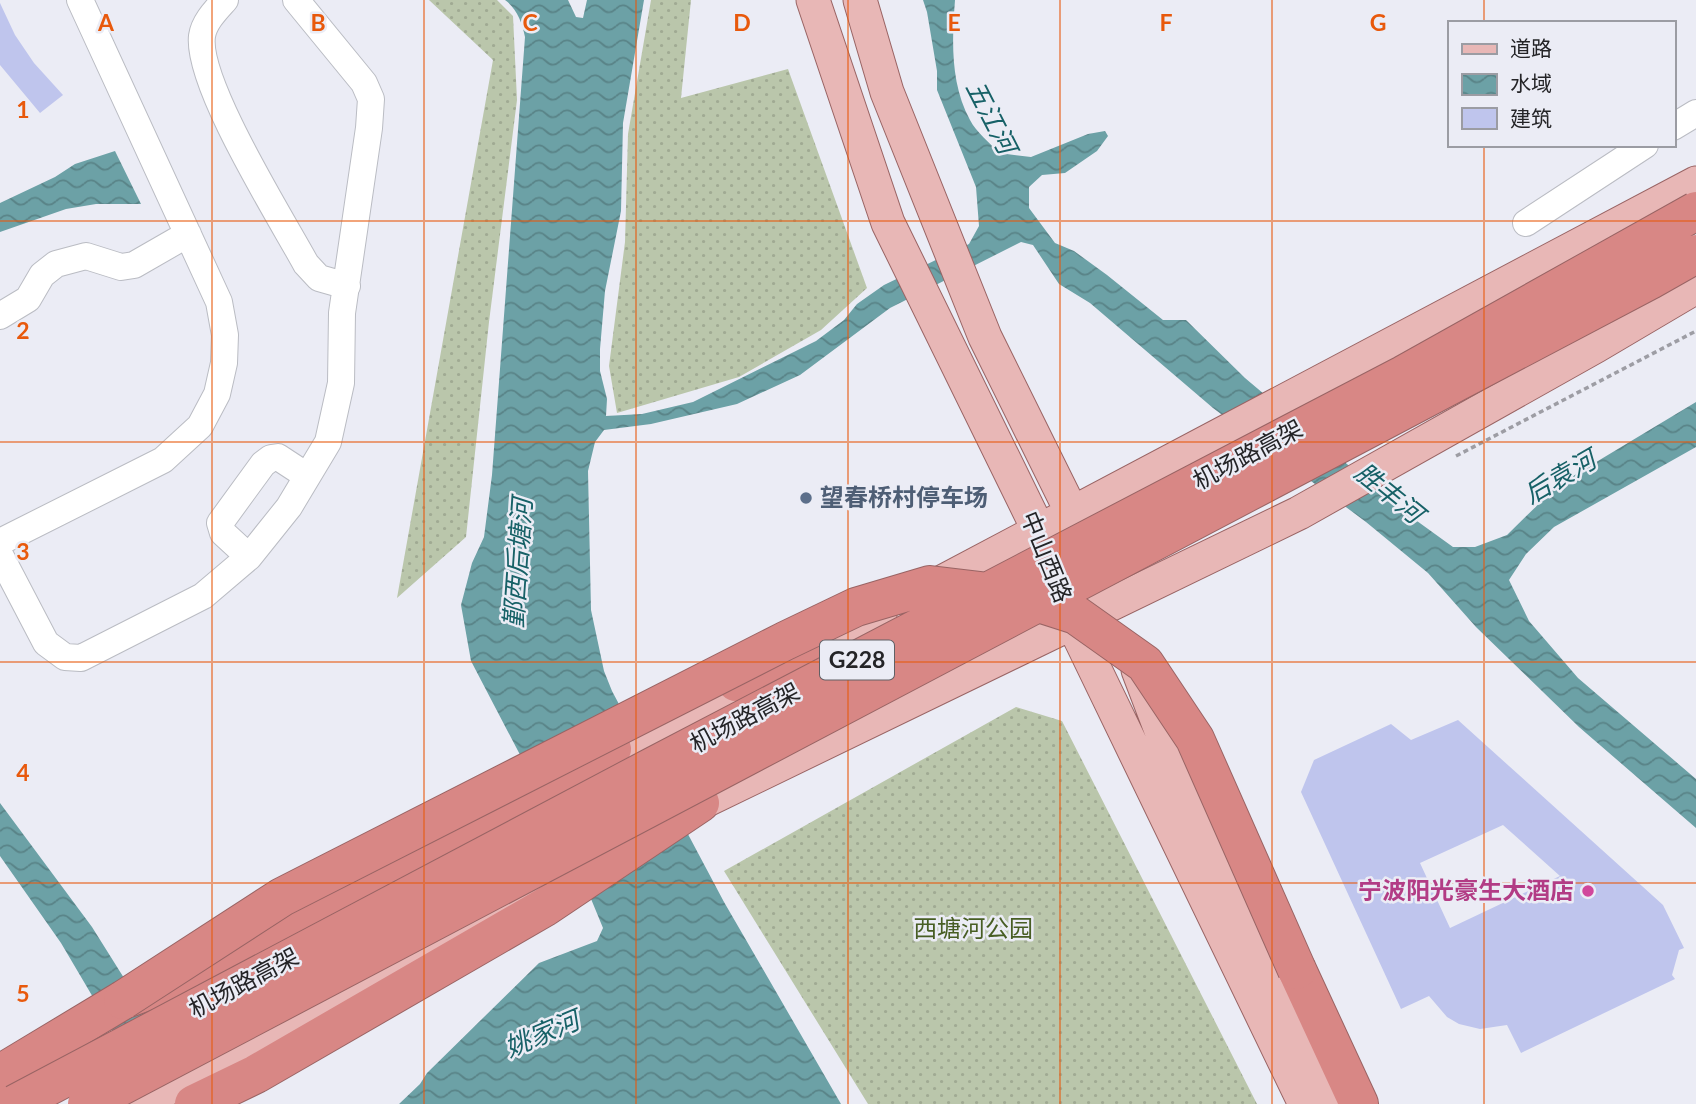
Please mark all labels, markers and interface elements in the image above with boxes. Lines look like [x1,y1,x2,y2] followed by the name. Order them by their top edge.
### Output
[97,8,115,36] text: A
[310,8,326,36] text: B
[522,8,538,36] text: C
[733,8,751,36] text: D
[947,8,961,36] text: E
[1159,8,1173,36] text: F
[1370,8,1386,36] text: G
[1448,21,1675,147] legend
[1510,35,1552,60] text: 道路
[1510,70,1552,95] text: 水域
[960,75,1026,163] water label: 五江河
[16,95,30,123] text: 1
[1510,105,1552,130] text: 建筑
[16,316,30,344] text: 2
[1188,413,1307,495] street label: 机场路高架
[1518,440,1606,509] water label: 后袁河
[1349,455,1434,532] water label: 胜丰河
[820,482,988,511] place label: 望春桥村停车场
[798,490,814,506] marker: 望春桥村停车场
[497,492,538,629] water label: 鄞西后塘河
[1016,507,1079,606] street label: 中山西路
[16,537,30,565] text: 3
[820,640,894,680] road number: G228
[685,676,804,758] street label: 机场路高架
[16,758,30,786] text: 4
[1358,875,1574,904] place label: 宁波阳光豪生大酒店
[1580,883,1596,899] marker: 宁波阳光豪生大酒店
[913,913,1033,942] park label: 西塘河公园
[184,941,303,1023] street label: 机场路高架
[16,979,30,1007] text: 5
[499,1001,588,1063] water label: 姚家河

